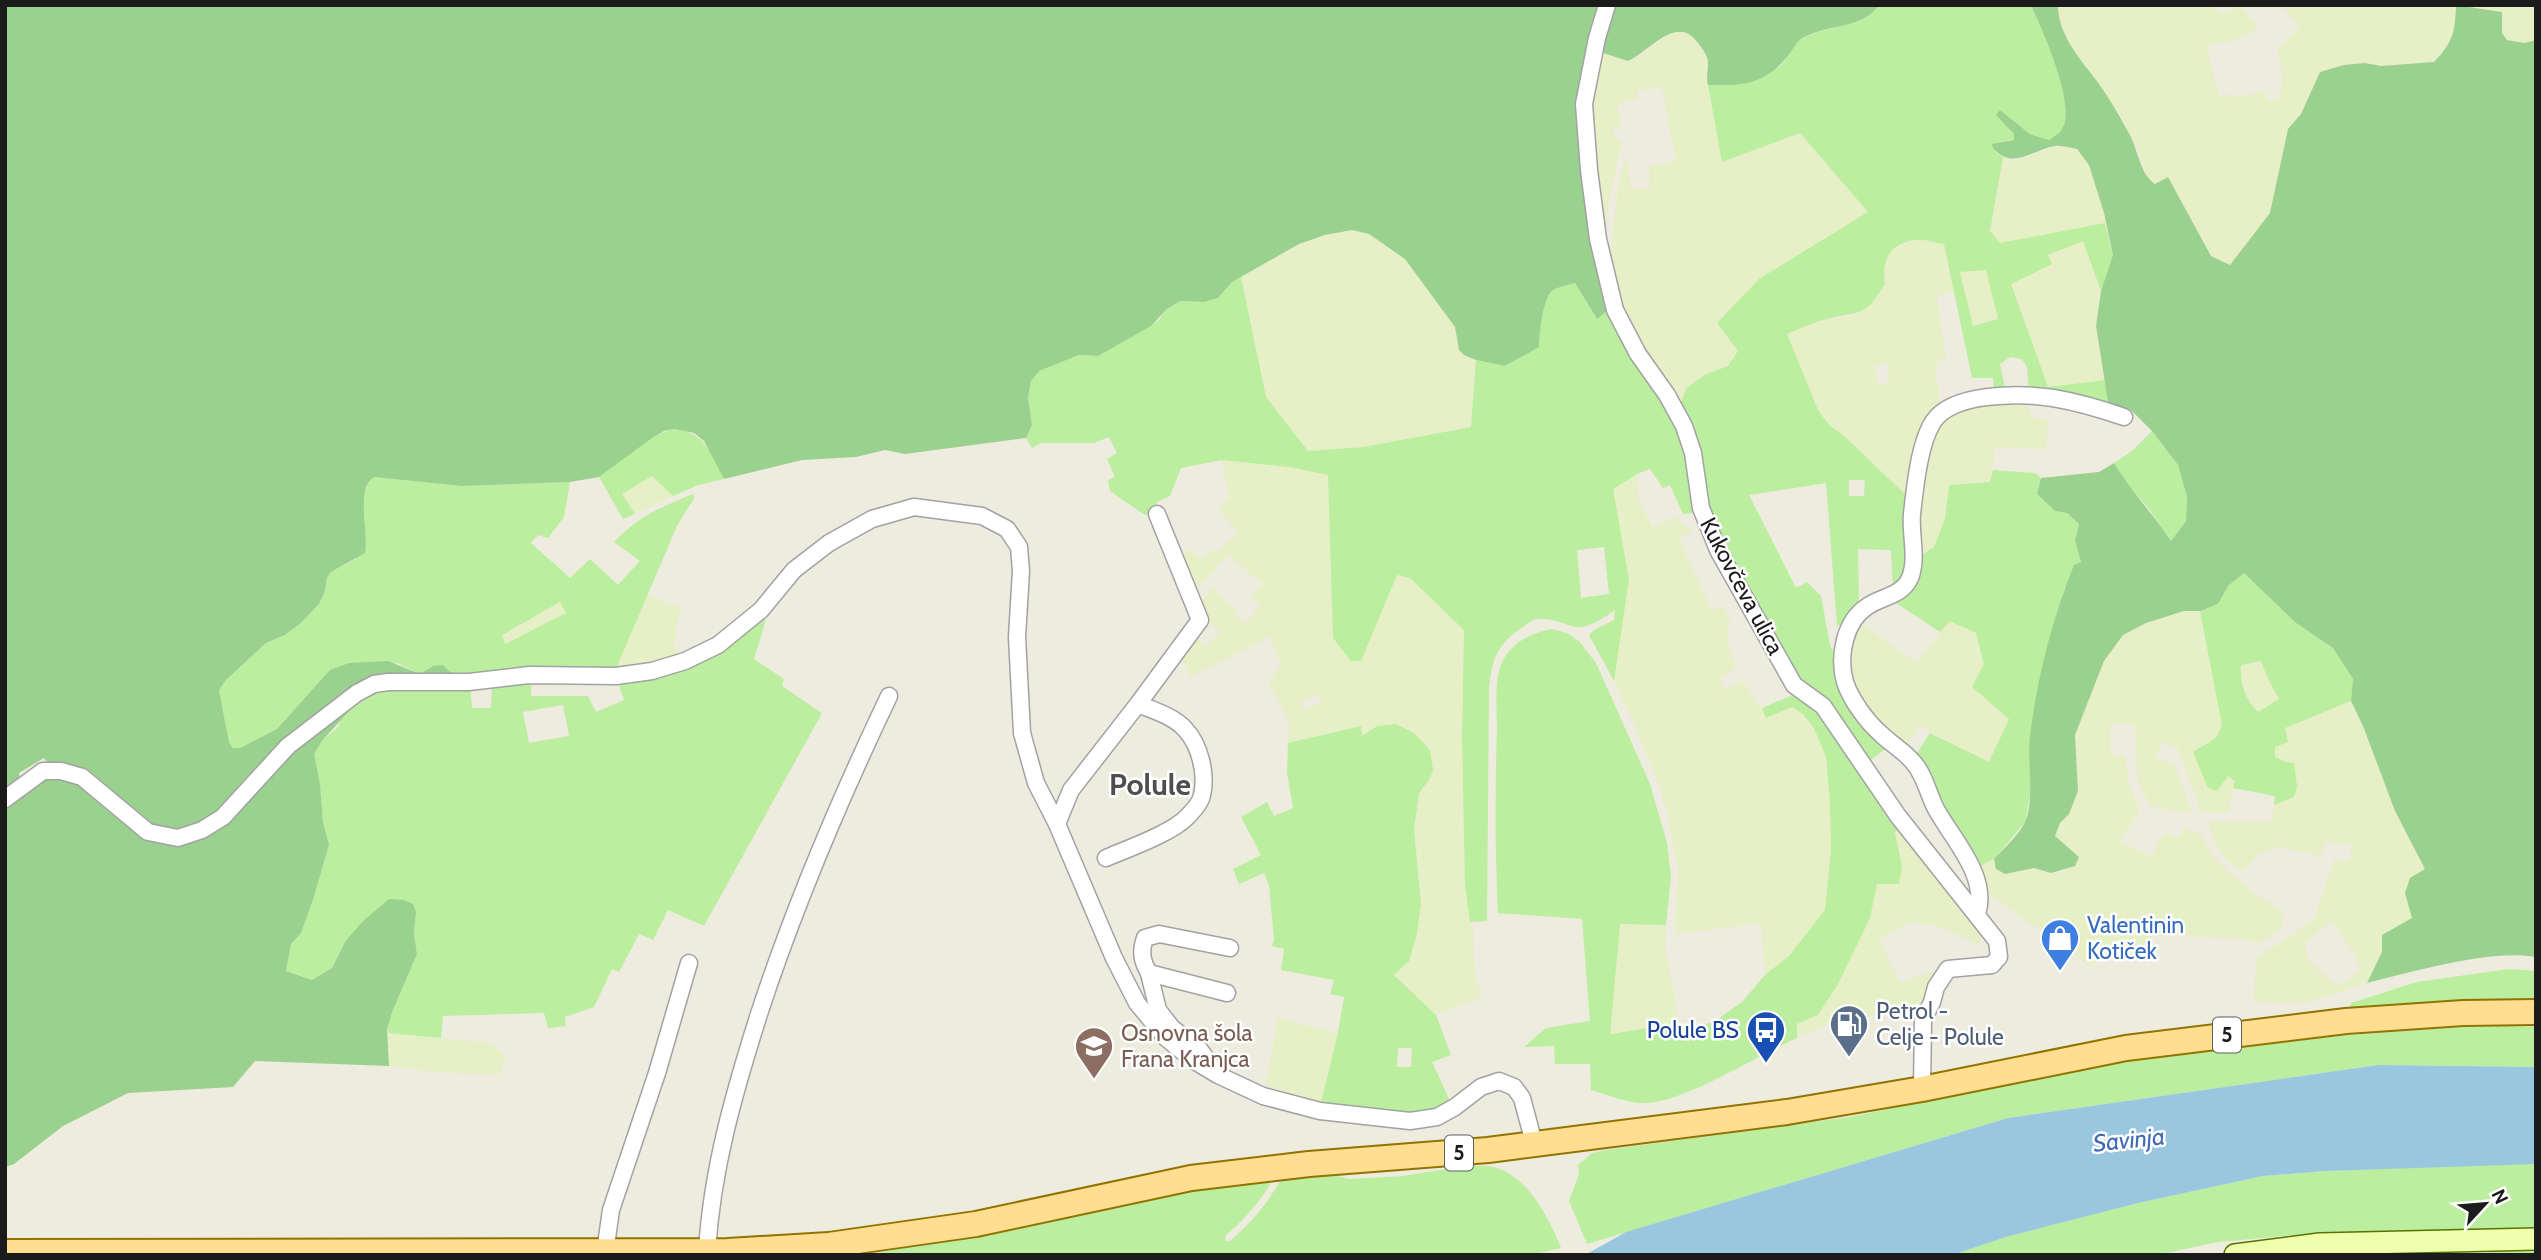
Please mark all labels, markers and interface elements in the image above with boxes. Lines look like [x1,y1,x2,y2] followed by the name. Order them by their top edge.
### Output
[1694,513,1790,659] street label: Kukovčeva ulica
[1109,766,1191,803] district label: Polule
[2087,911,2184,965] place label: Valentinin Kotiček
[2039,917,2081,972] shop icon: Valentinin Kotiček
[1876,997,2004,1051] place label: Petrol - Celje - Polule
[1828,1003,1870,1058] fuel station icon: Petrol - Celje - Polule
[1745,1009,1787,1064] bus stop icon: Polule BS
[1647,1016,1739,1044] place label: Polule BS
[2213,1018,2241,1052] road number: 5
[1121,1019,1252,1073] place label: Osnovna šola Frana Kranjca
[1073,1025,1115,1080] school or university icon: Osnovna šola Frana Kranjca
[2092,1121,2166,1158] water label: Savinja
[1445,1136,1473,1170] road number: 5
[2450,1169,2520,1239] north arrow
[2487,1186,2513,1208] text: N

